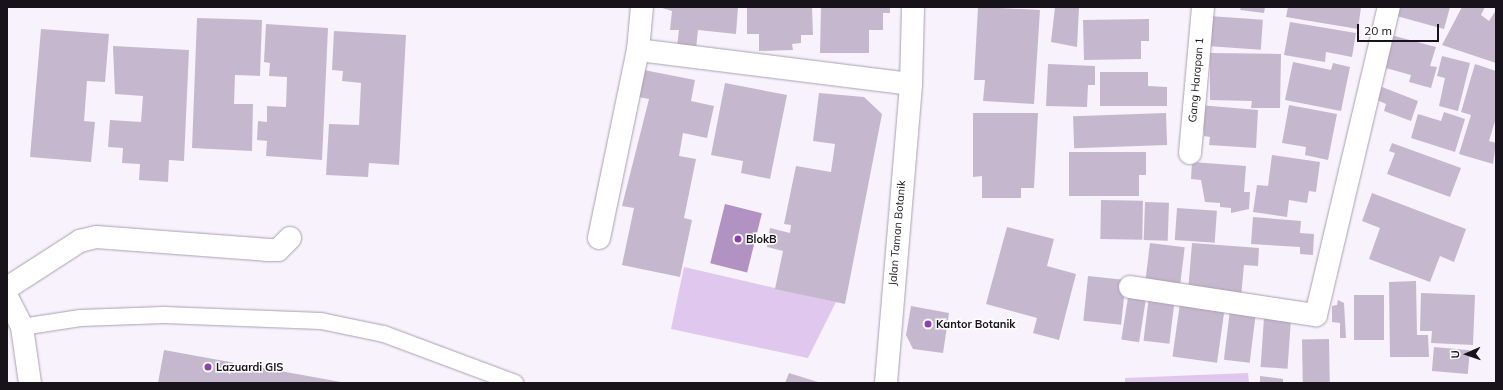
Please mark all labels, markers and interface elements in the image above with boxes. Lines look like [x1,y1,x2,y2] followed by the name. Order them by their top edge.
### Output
[1359,16,1441,42] scale bar
[1364,23,1392,38] text: 20 m
[1186,37,1206,123] street label: Gang Harapan 1
[886,180,908,286] street label: Jalan Taman Botanik
[746,232,777,246] place label: BlokB
[733,234,743,244] marker: BlokB
[936,317,1015,331] place label: Kantor Botanik
[923,319,933,329] marker: Kantor Botanik
[1447,334,1487,374] north arrow
[1448,350,1462,359] text: U
[216,360,283,374] place label: Lazuardi GIS
[203,362,213,372] marker: Lazuardi GIS

